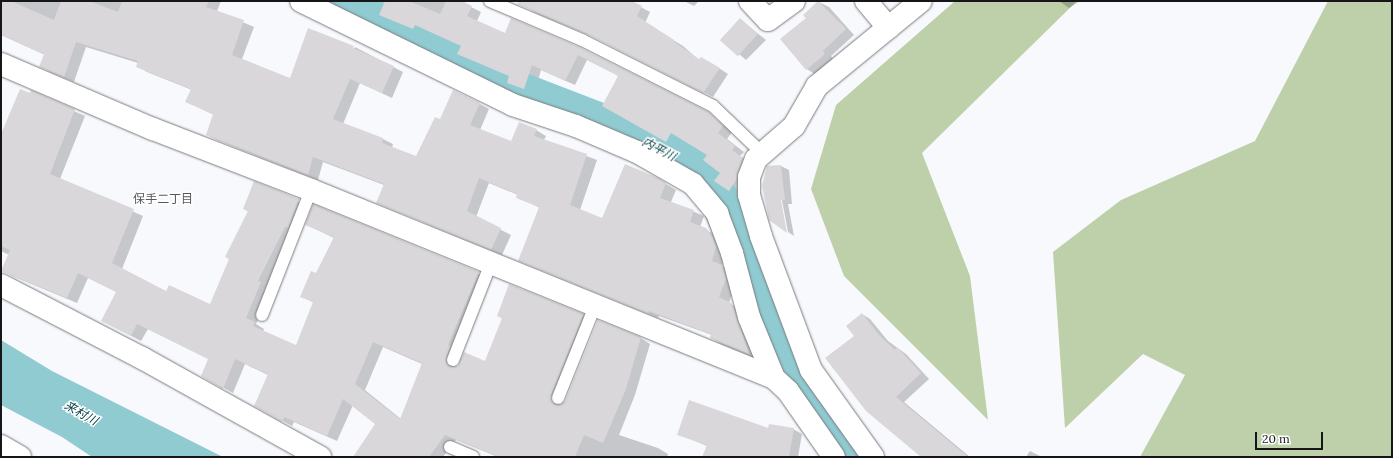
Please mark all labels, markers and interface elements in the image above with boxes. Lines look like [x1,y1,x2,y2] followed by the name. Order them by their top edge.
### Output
[640,134,678,164] water label: 内平川
[133,192,193,206] district label: 保手二丁目
[62,398,100,428] water label: 来村川
[1257,424,1325,450] scale bar
[1262,431,1290,446] text: 20 m

